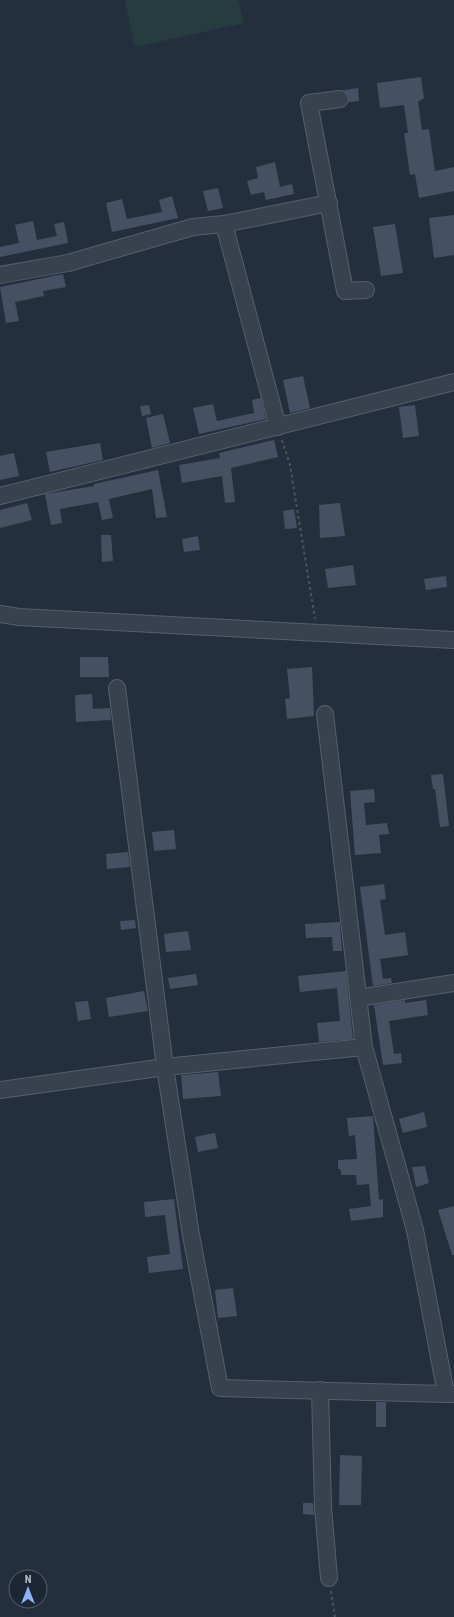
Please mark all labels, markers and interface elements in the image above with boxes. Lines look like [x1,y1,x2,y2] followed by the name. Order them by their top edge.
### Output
[8,1569,48,1609] north arrow
[25,1573,32,1586] text: N

